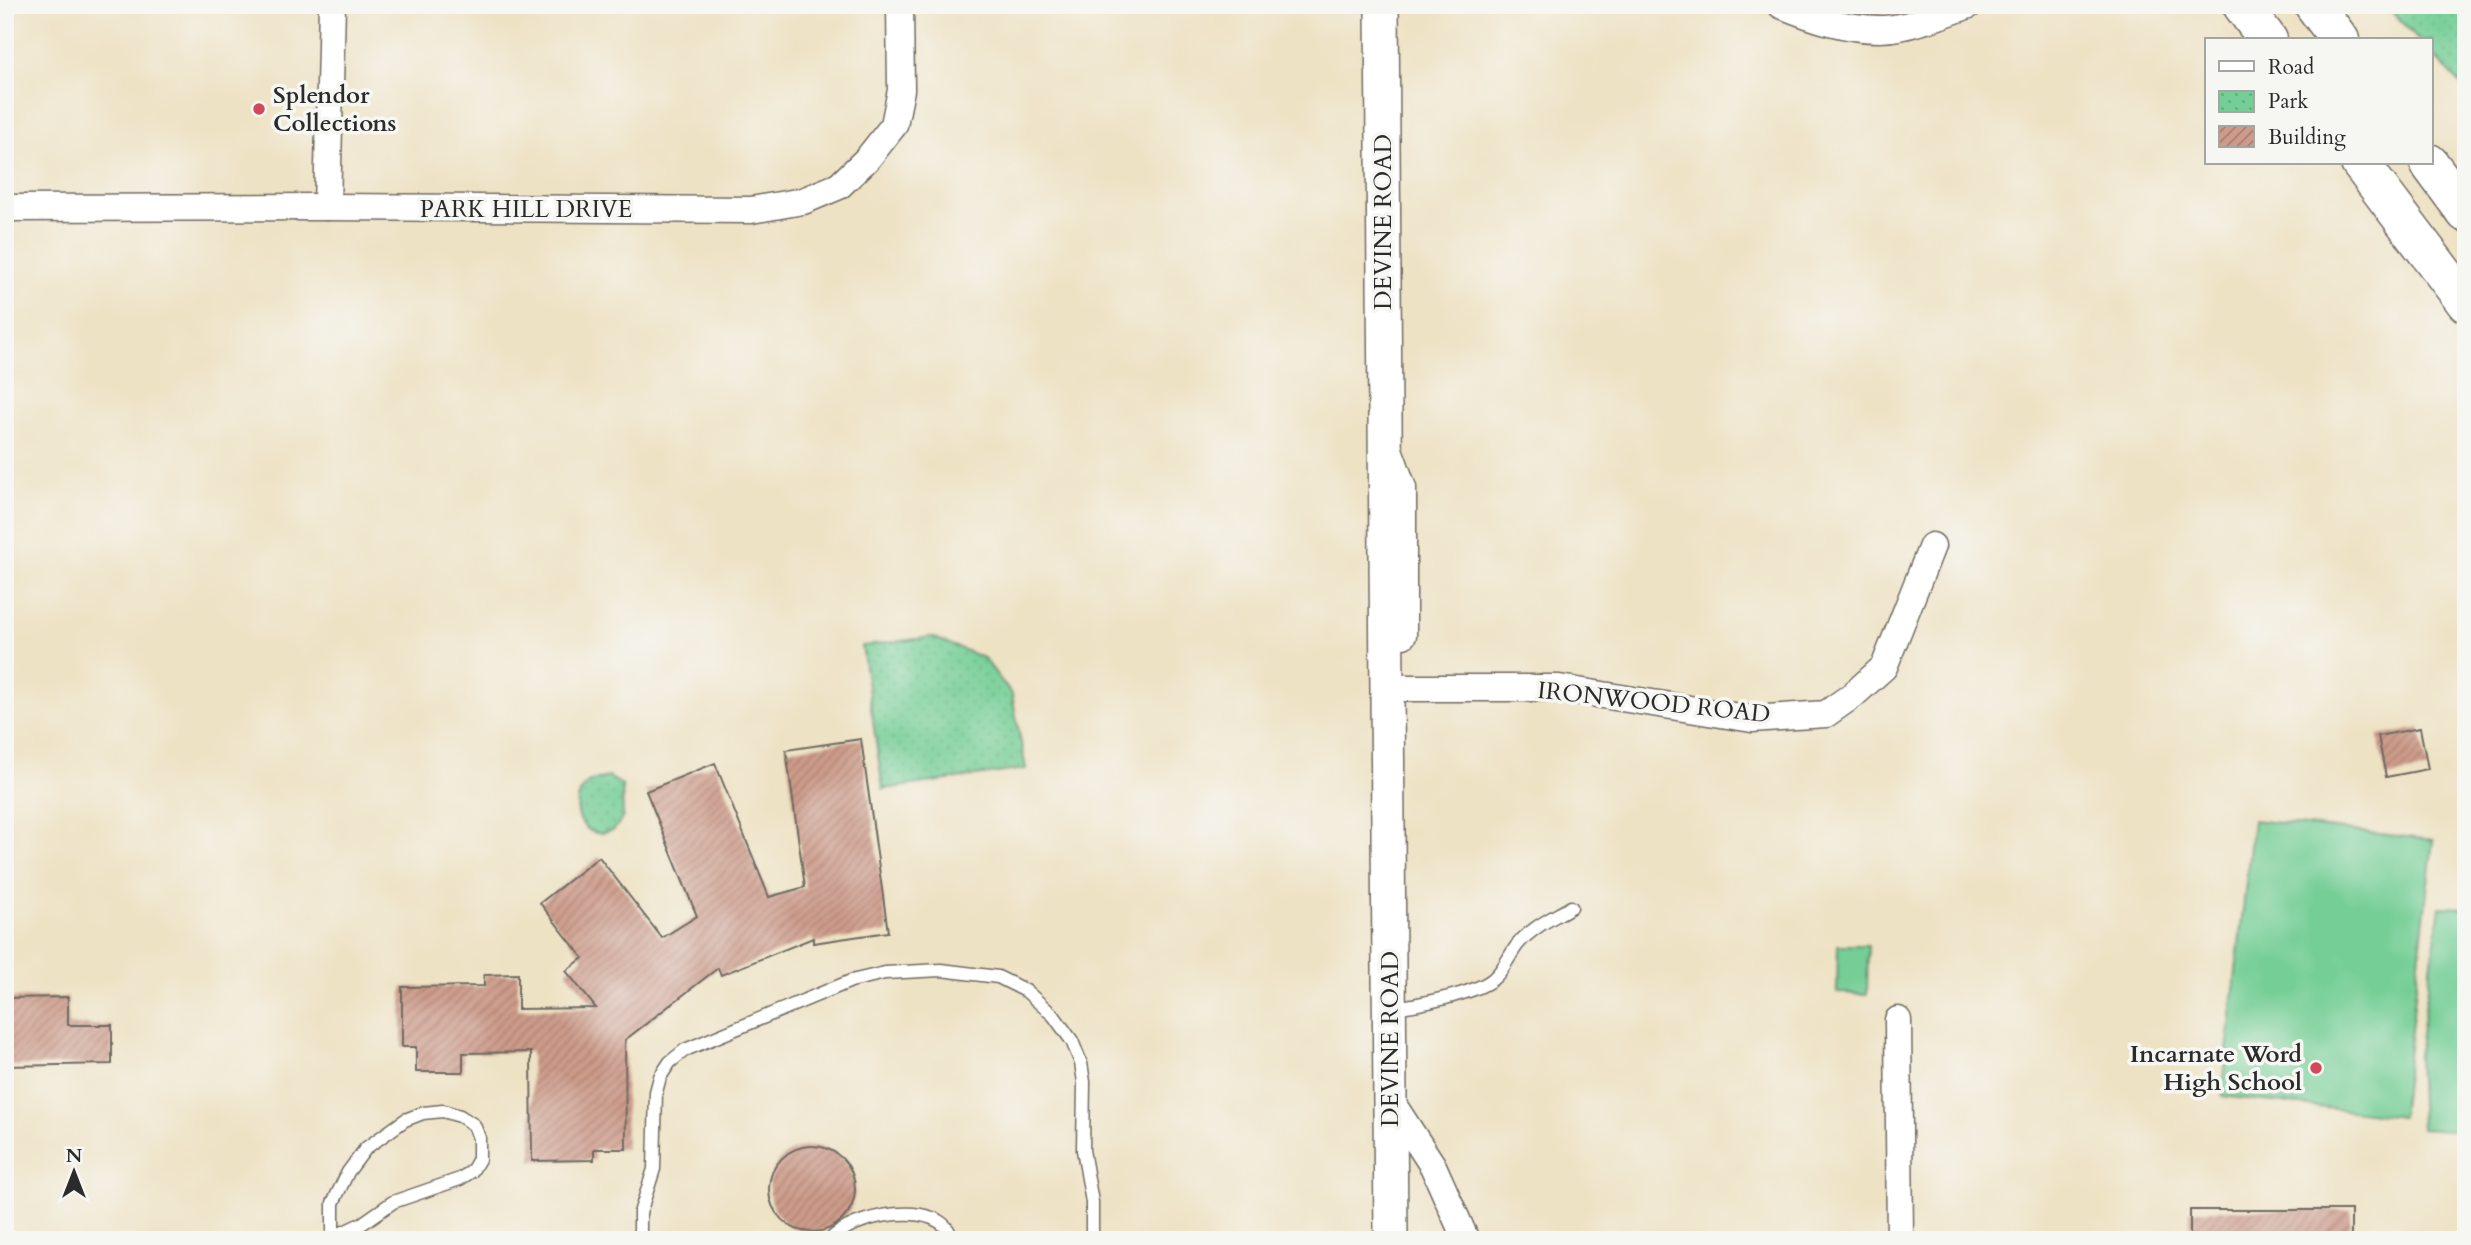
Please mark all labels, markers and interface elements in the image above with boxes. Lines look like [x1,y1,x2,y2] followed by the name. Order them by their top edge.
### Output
[2205,38,2432,164] legend
[2268,53,2314,82] text: Road
[273,79,396,140] place label: Splendor Collections
[2268,87,2309,116] text: Park
[251,101,267,117] marker: Splendor Collections
[2268,123,2346,152] text: Building
[1367,134,1400,310] street label: DEVINE ROAD
[420,193,632,226] street label: PARK HILL DRIVE
[1536,674,1772,731] street label: IRONWOOD ROAD
[1374,951,1407,1127] street label: DEVINE ROAD
[2130,1038,2302,1099] place label: Incarnate Word High School
[2308,1060,2324,1076] marker: Incarnate Word High School
[38,1136,108,1206] north arrow
[66,1143,83,1169] text: N

